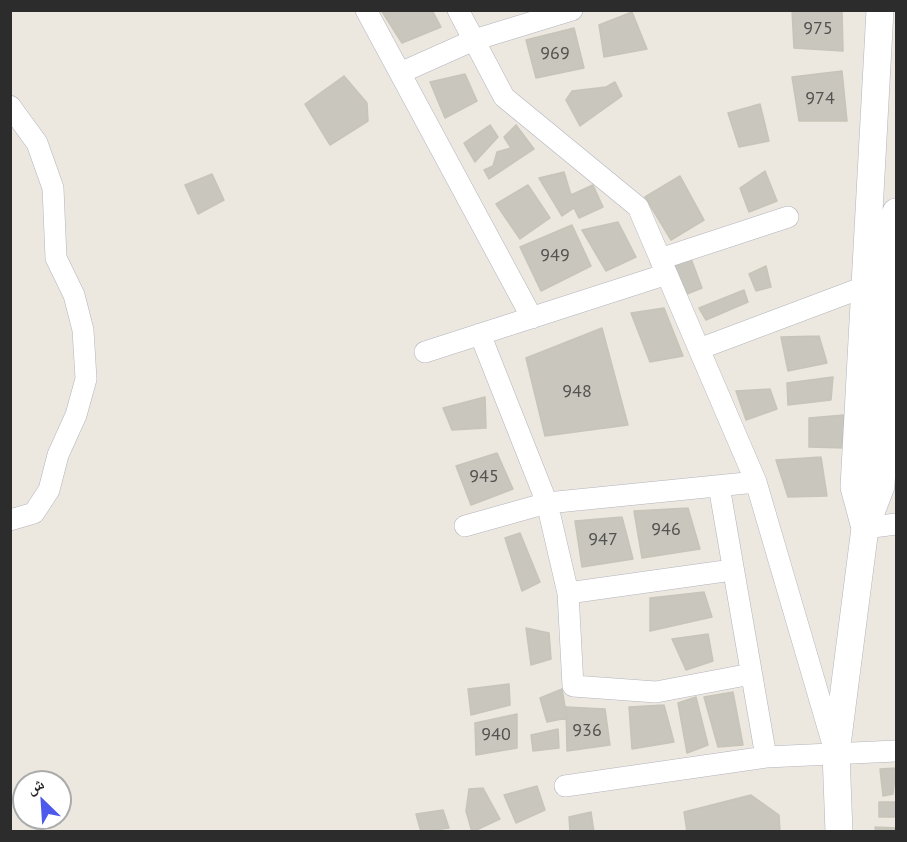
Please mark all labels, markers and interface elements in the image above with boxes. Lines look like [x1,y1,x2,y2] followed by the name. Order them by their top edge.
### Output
[803,18,833,40] house number: 975
[540,43,570,65] house number: 969
[805,88,835,110] house number: 974
[540,245,570,267] house number: 949
[562,381,592,403] house number: 948
[469,466,499,488] house number: 945
[651,519,681,541] house number: 946
[588,529,618,551] house number: 947
[572,720,602,742] house number: 936
[481,724,511,746] house number: 940
[12,770,72,830] north arrow
[23,773,47,798] text: ش

